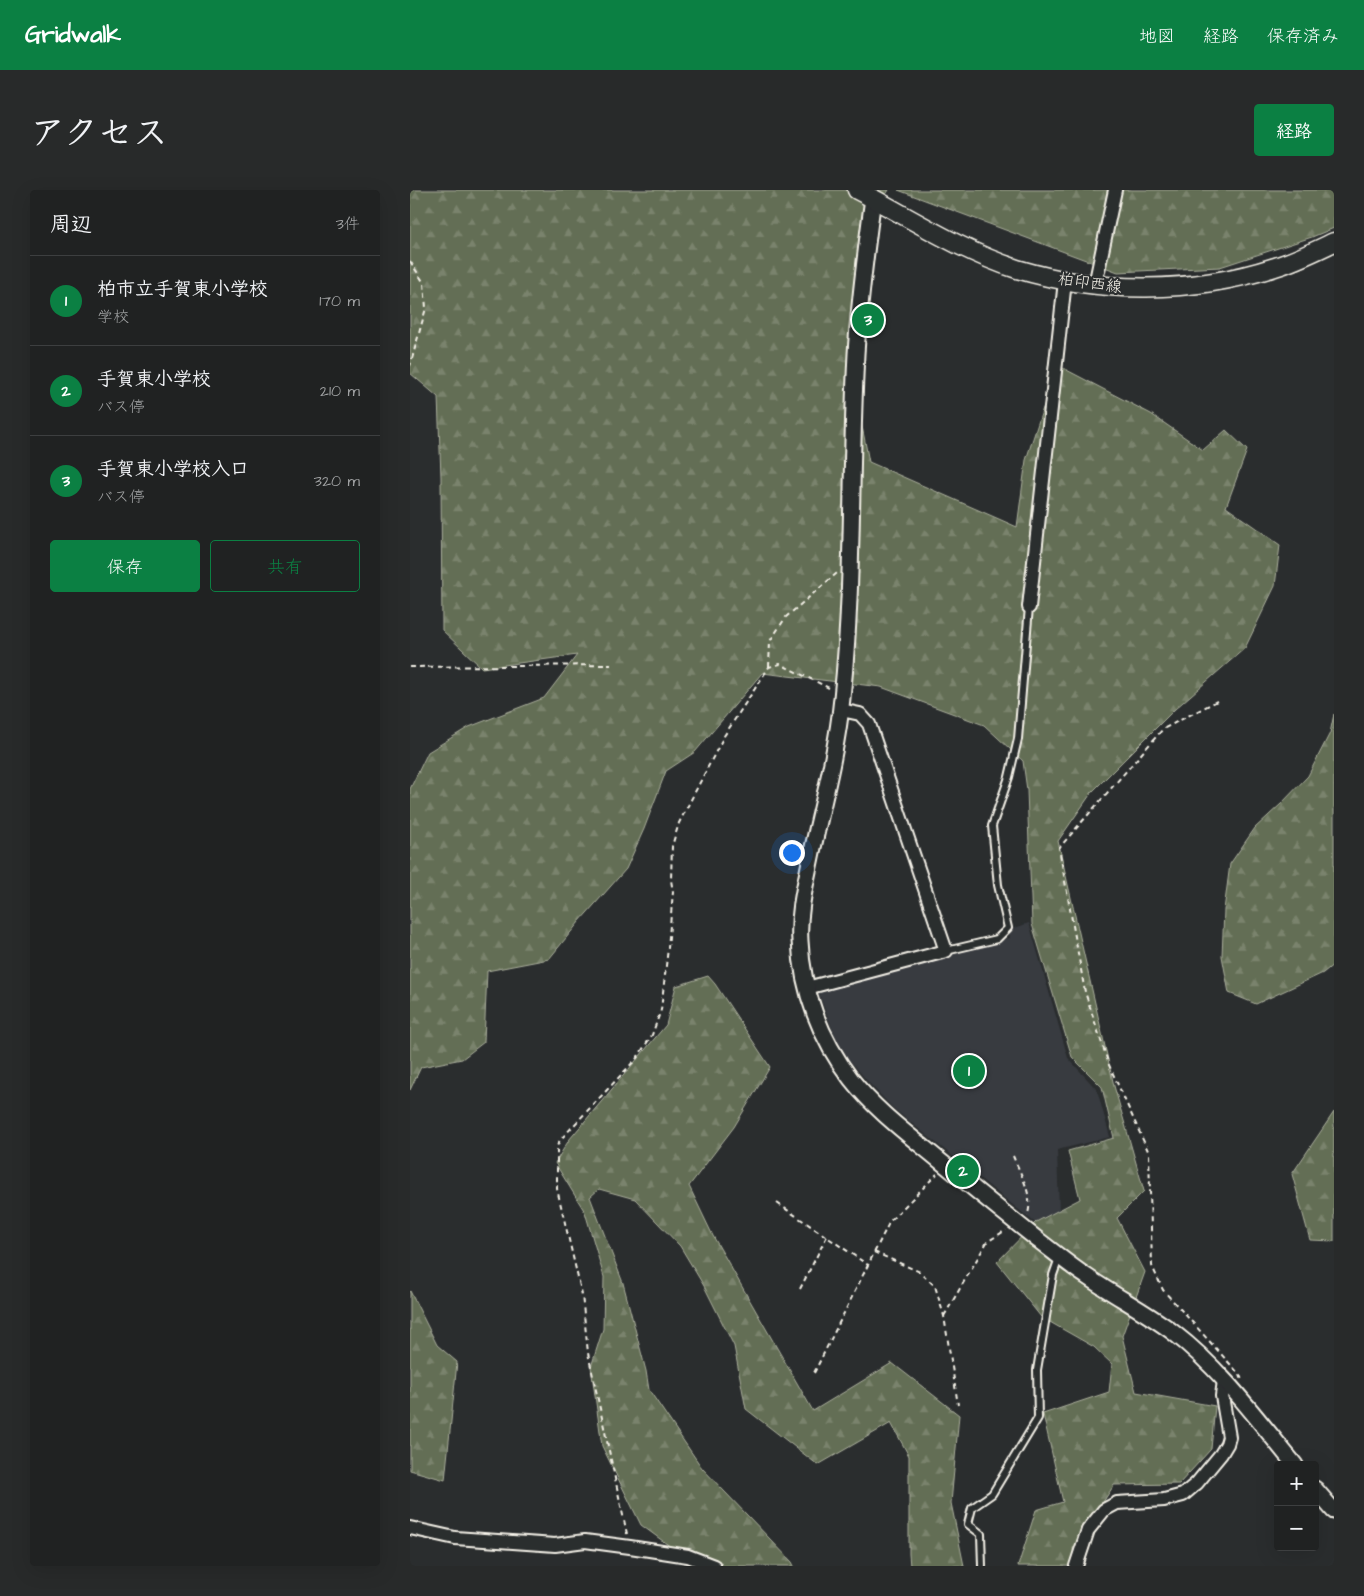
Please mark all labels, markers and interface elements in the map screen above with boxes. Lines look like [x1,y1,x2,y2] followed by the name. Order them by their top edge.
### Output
[25,18,121,52] text: Gridwalk
[1139,24,1175,49] text: 地図
[1203,24,1239,49] text: 経路
[1267,24,1339,49] text: 保存済み
[1254,104,1334,156] button: 経路
[30,109,168,158] text: アクセス
[50,210,92,239] text: 周辺
[336,213,360,235] text: 3件
[1057,268,1123,298] street label: 柏印西線
[97,276,268,303] text: 柏市立手賀東小学校
[65,290,67,312] text: 1
[319,290,360,312] text: 170 m
[852,301,884,339] pin: 3
[97,306,129,328] text: 学校
[97,366,211,393] text: 手賀東小学校
[61,380,71,402] text: 2
[320,380,360,402] text: 210 m
[97,396,145,418] text: バス停
[97,456,249,483] text: 手賀東小学校入口
[62,470,70,492] text: 3
[314,470,360,492] text: 320 m
[97,486,145,508] text: バス停
[50,540,200,592] button: 保存
[210,540,360,592] button: 共有
[779,840,805,866] your location
[953,1052,985,1090] pin: 1
[947,1152,979,1190] pin: 2
[1274,1461,1319,1551] map controls
[1274,1461,1319,1506] button: +
[1274,1506,1319,1551] button: −

